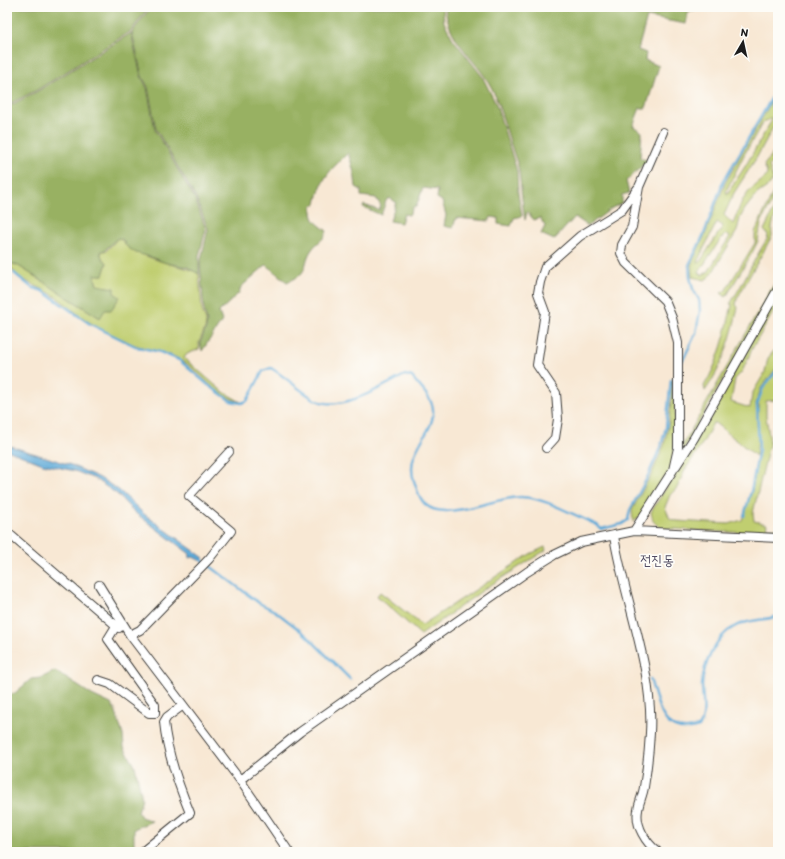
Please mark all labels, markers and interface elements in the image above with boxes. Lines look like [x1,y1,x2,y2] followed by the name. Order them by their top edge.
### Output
[723,22,763,62] north arrow
[740,26,749,40] text: N
[640,552,674,569] district label: 전진동

